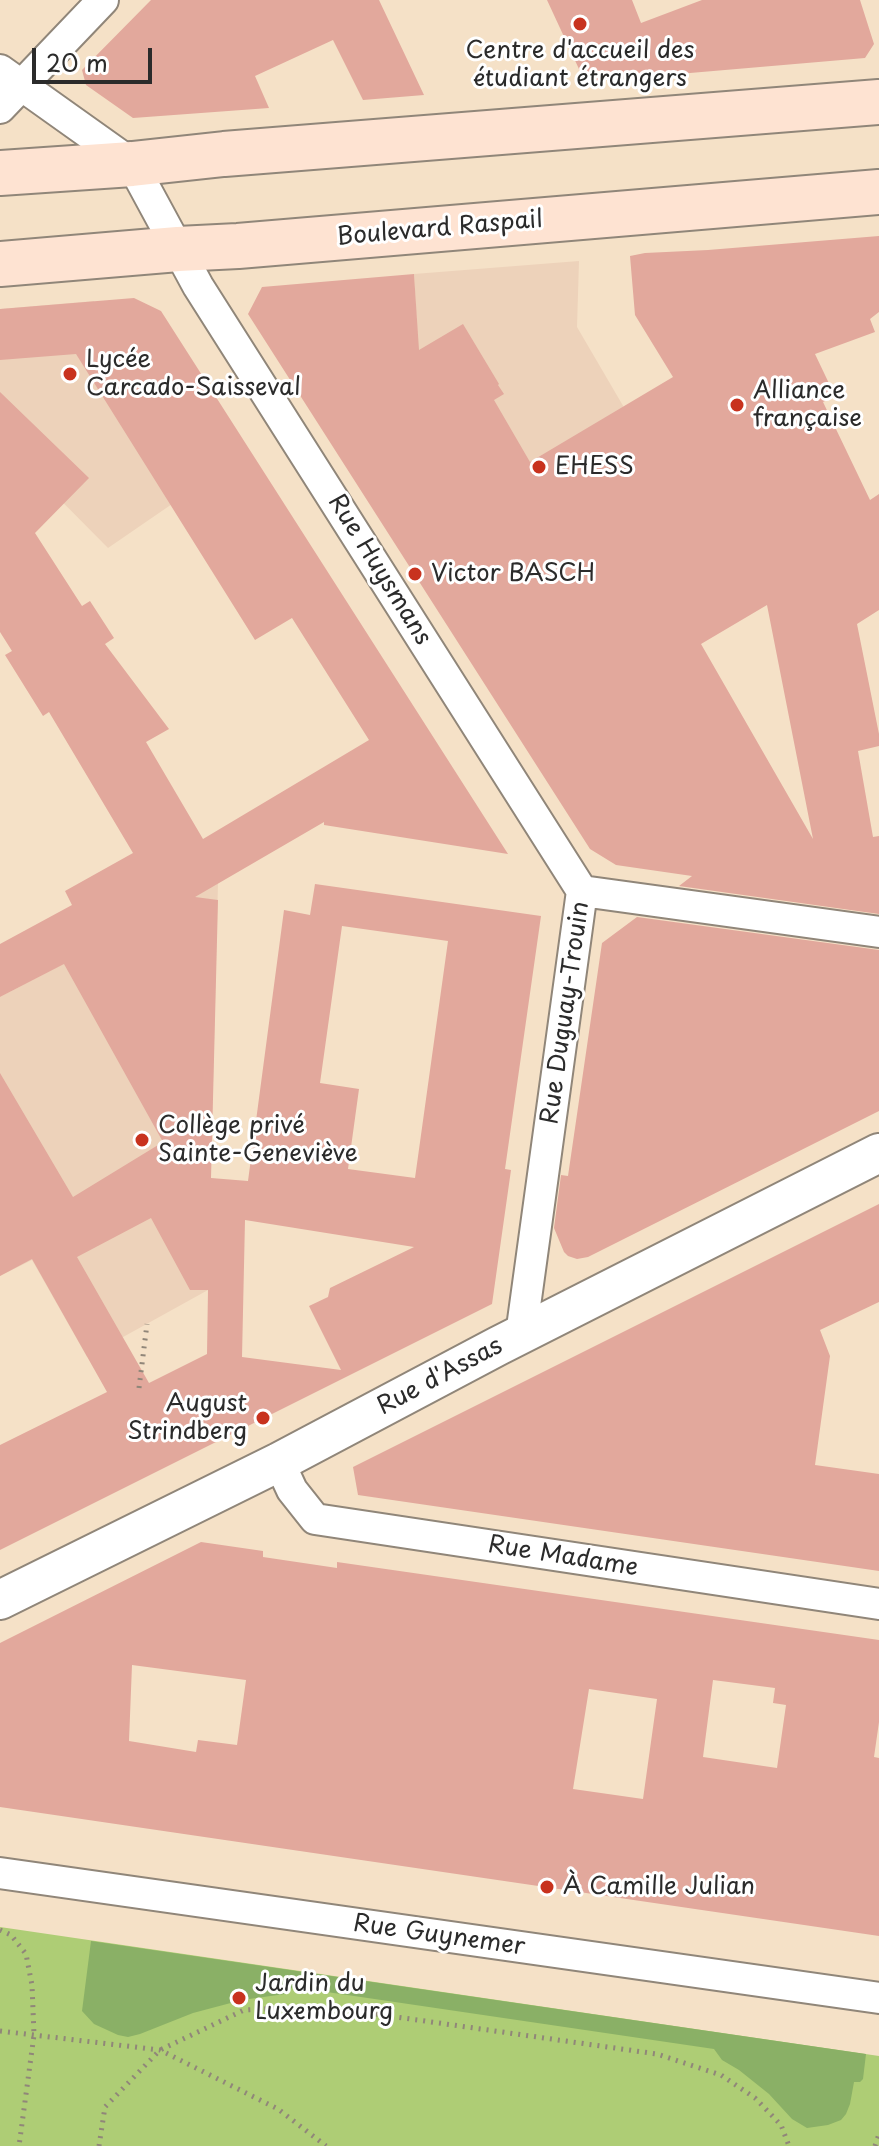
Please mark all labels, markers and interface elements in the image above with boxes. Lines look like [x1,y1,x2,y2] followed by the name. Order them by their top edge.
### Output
[571,15,589,33] marker: Centre d'accueil des étudiant étrangers
[36,32,156,82] scale bar
[466,37,694,93] place label: Centre d'accueil des étudiant étrangers
[46,44,108,80] text: 20 m
[336,206,544,252] street label: Boulevard Raspail
[86,346,301,402] place label: Lycée Carcado-Saisseval
[61,365,79,383] marker: Lycée Carcado-Saisseval
[753,377,862,433] place label: Alliance française
[728,396,746,414] marker: Alliance française
[555,453,634,481] place label: EHESS
[530,458,548,476] marker: EHESS
[321,489,437,651] street label: Rue Huysmans
[431,560,595,588] place label: Victor BASCH
[406,565,424,583] marker: Victor BASCH
[536,900,596,1126] street label: Rue Duguay-Trouin
[158,1112,358,1168] place label: Collège privé Sainte-Geneviève
[133,1131,151,1149] marker: Collège privé Sainte-Geneviève
[373,1332,507,1422] street label: Rue d'Assas
[127,1390,247,1446] place label: August Strindberg
[254,1409,272,1427] marker: August Strindberg
[486,1531,640,1583] street label: Rue Madame
[563,1873,755,1901] place label: À Camille Julian
[538,1878,556,1896] marker: À Camille Julian
[351,1910,527,1962] street label: Rue Guynemer
[255,1970,393,2026] place label: Jardin du Luxembourg
[230,1989,248,2007] marker: Jardin du Luxembourg

